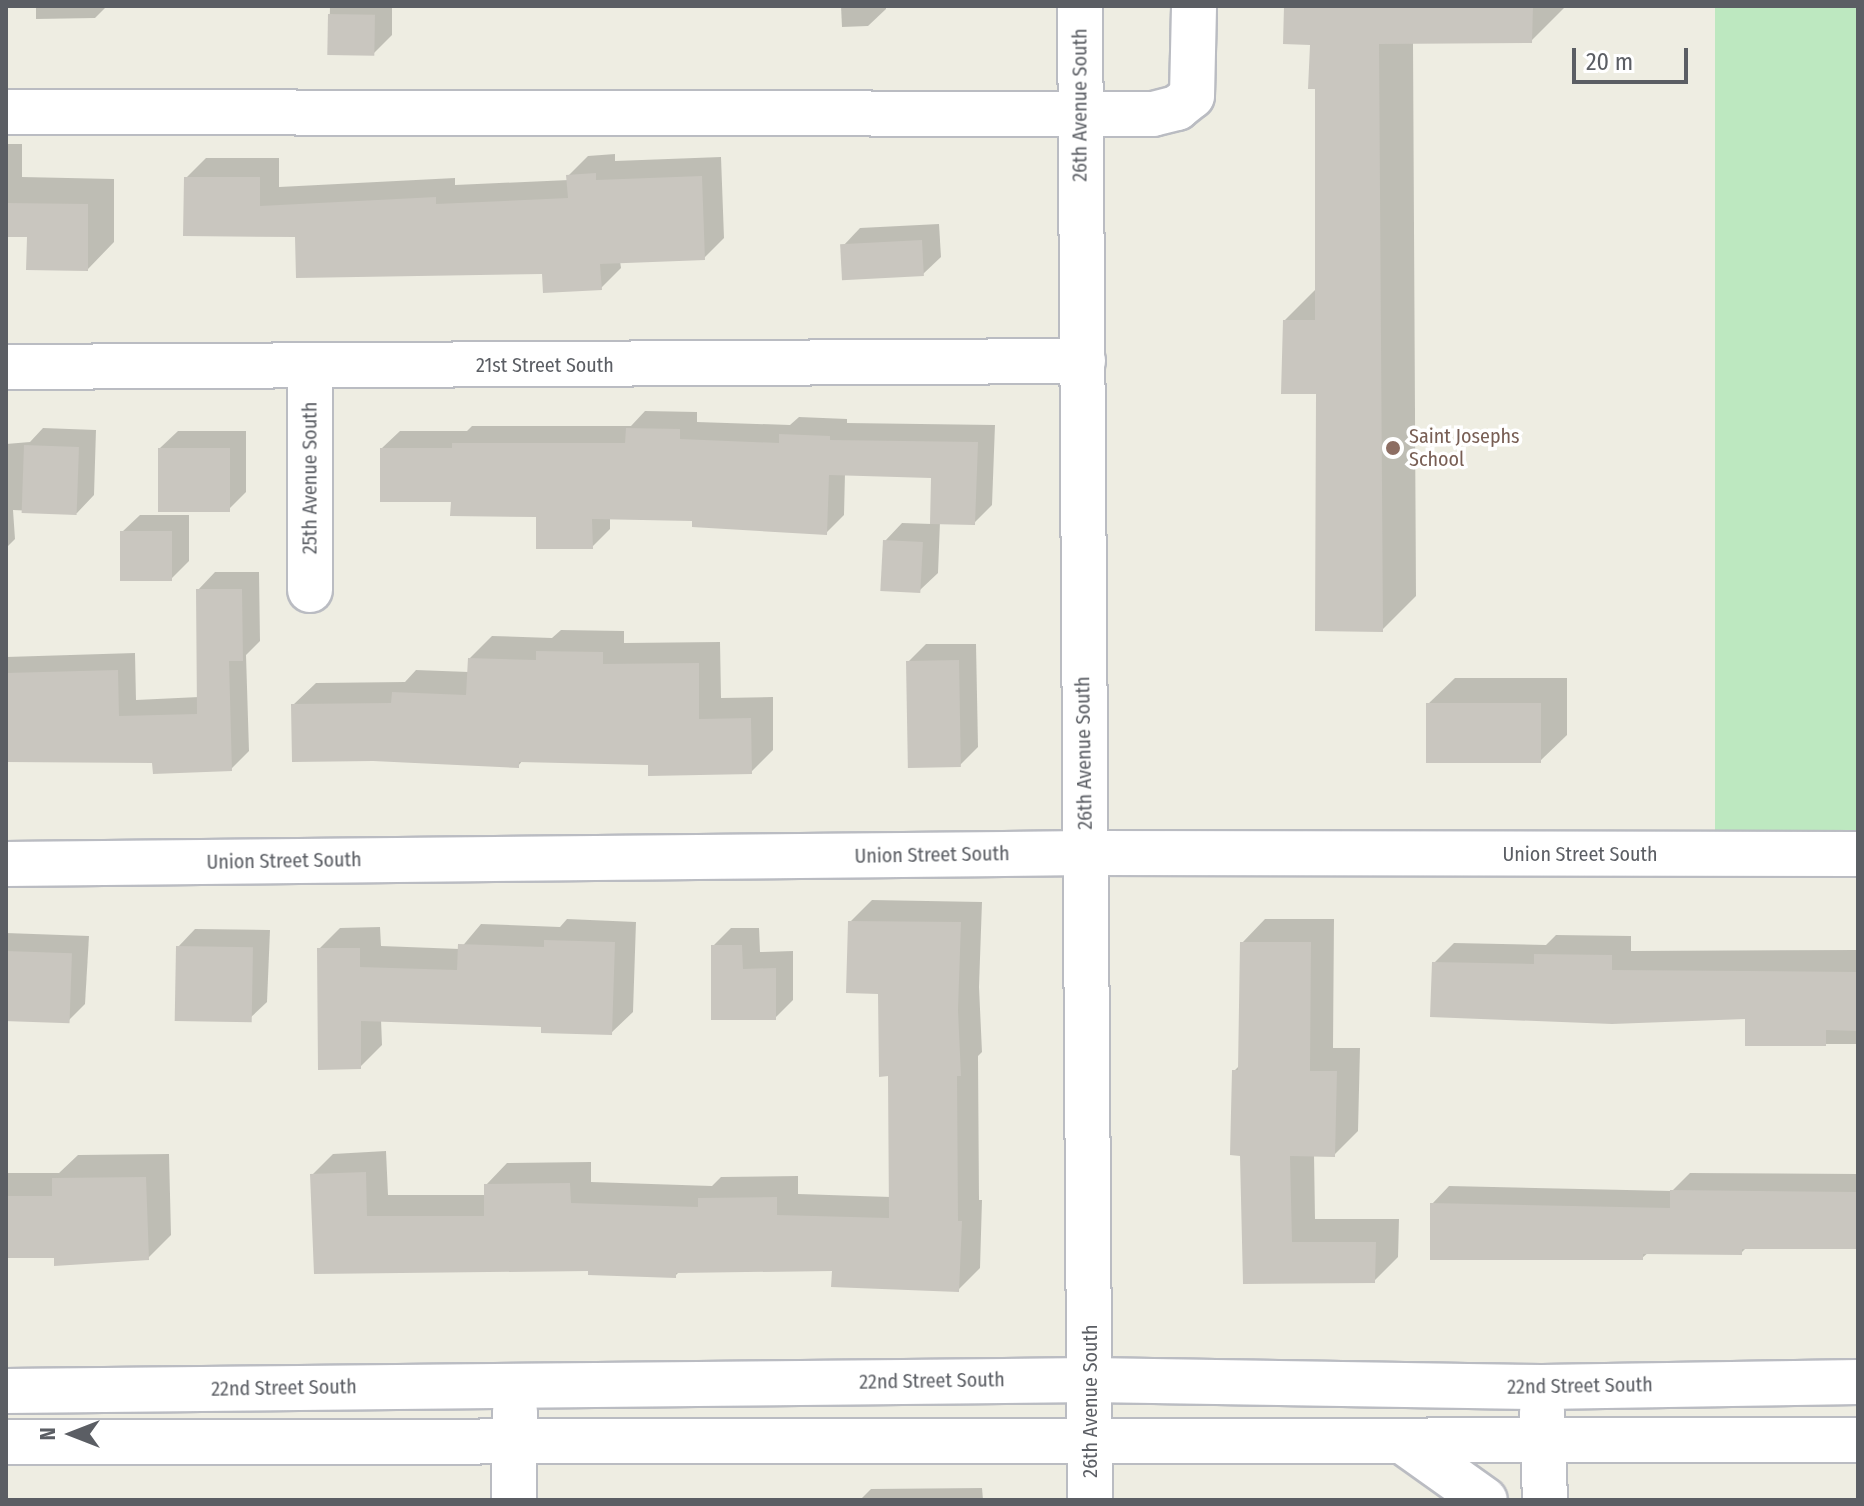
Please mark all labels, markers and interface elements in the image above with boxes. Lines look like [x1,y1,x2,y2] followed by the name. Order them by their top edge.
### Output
[1068,28,1092,182] street label: 26th Avenue South
[1576,32,1692,82] scale bar
[1586,48,1633,76] text: 20 m
[476,353,614,377] street label: 21st Street South
[298,402,322,554] street label: 25th Avenue South
[1409,424,1520,471] place label: Saint Josephs School
[1384,439,1402,457] marker: Saint Josephs School
[1071,676,1097,830] street label: 26th Avenue South
[854,842,1010,868] street label: Union Street South
[1503,842,1657,866] street label: Union Street South
[206,848,362,874] street label: Union Street South
[1078,1324,1102,1478] street label: 26th Avenue South
[859,1368,1005,1394] street label: 22nd Street South
[1507,1373,1653,1399] street label: 22nd Street South
[211,1375,357,1401] street label: 22nd Street South
[32,1394,112,1474] north arrow
[34,1427,61,1441] text: N

